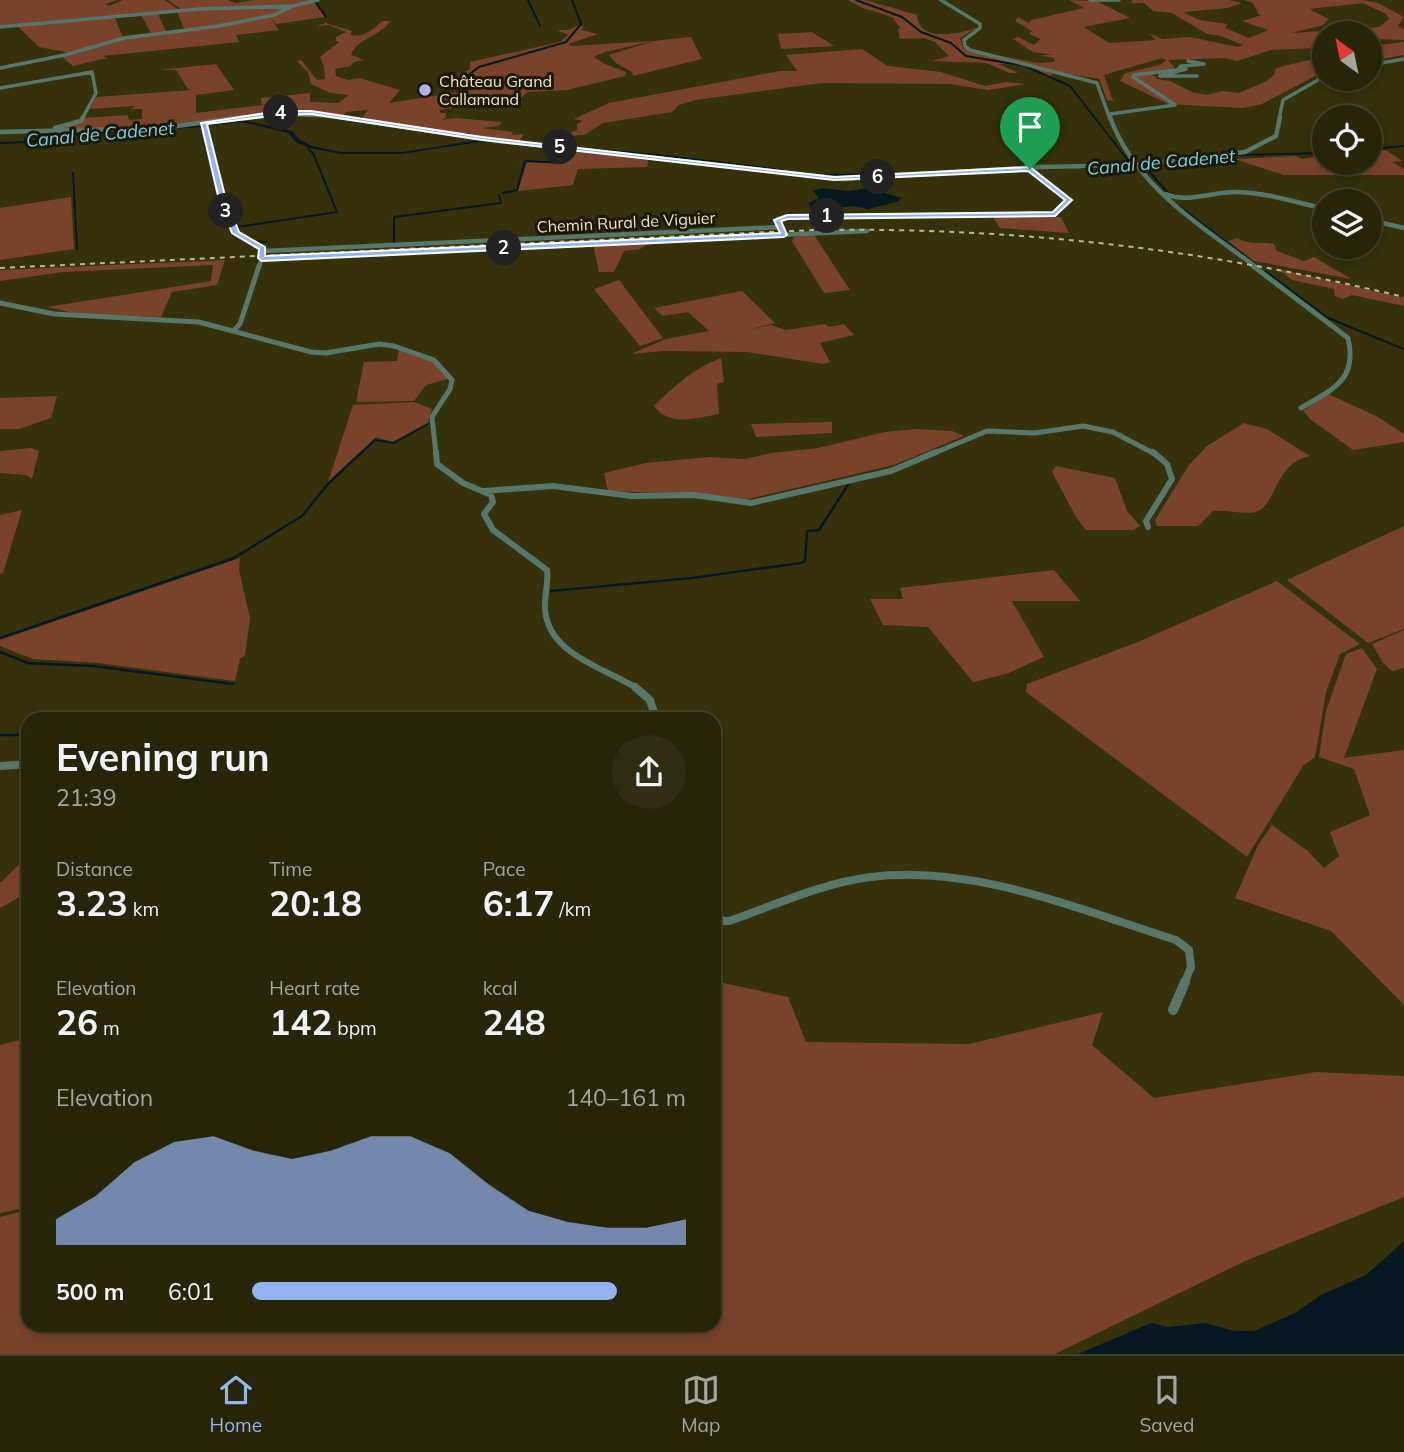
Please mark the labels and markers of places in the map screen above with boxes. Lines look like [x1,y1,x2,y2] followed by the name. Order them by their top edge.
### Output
[439,71,552,109] place label: Château Grand Callamand
[417,82,433,98] marker: Château Grand Callamand
[264,96,298,130] pin: 4
[1000,97,1060,169] pin
[542,130,578,164] pin: 5
[860,160,896,194] pin: 6
[208,194,244,228] pin: 3
[810,198,844,234] pin: 1
[486,230,522,266] pin: 2

